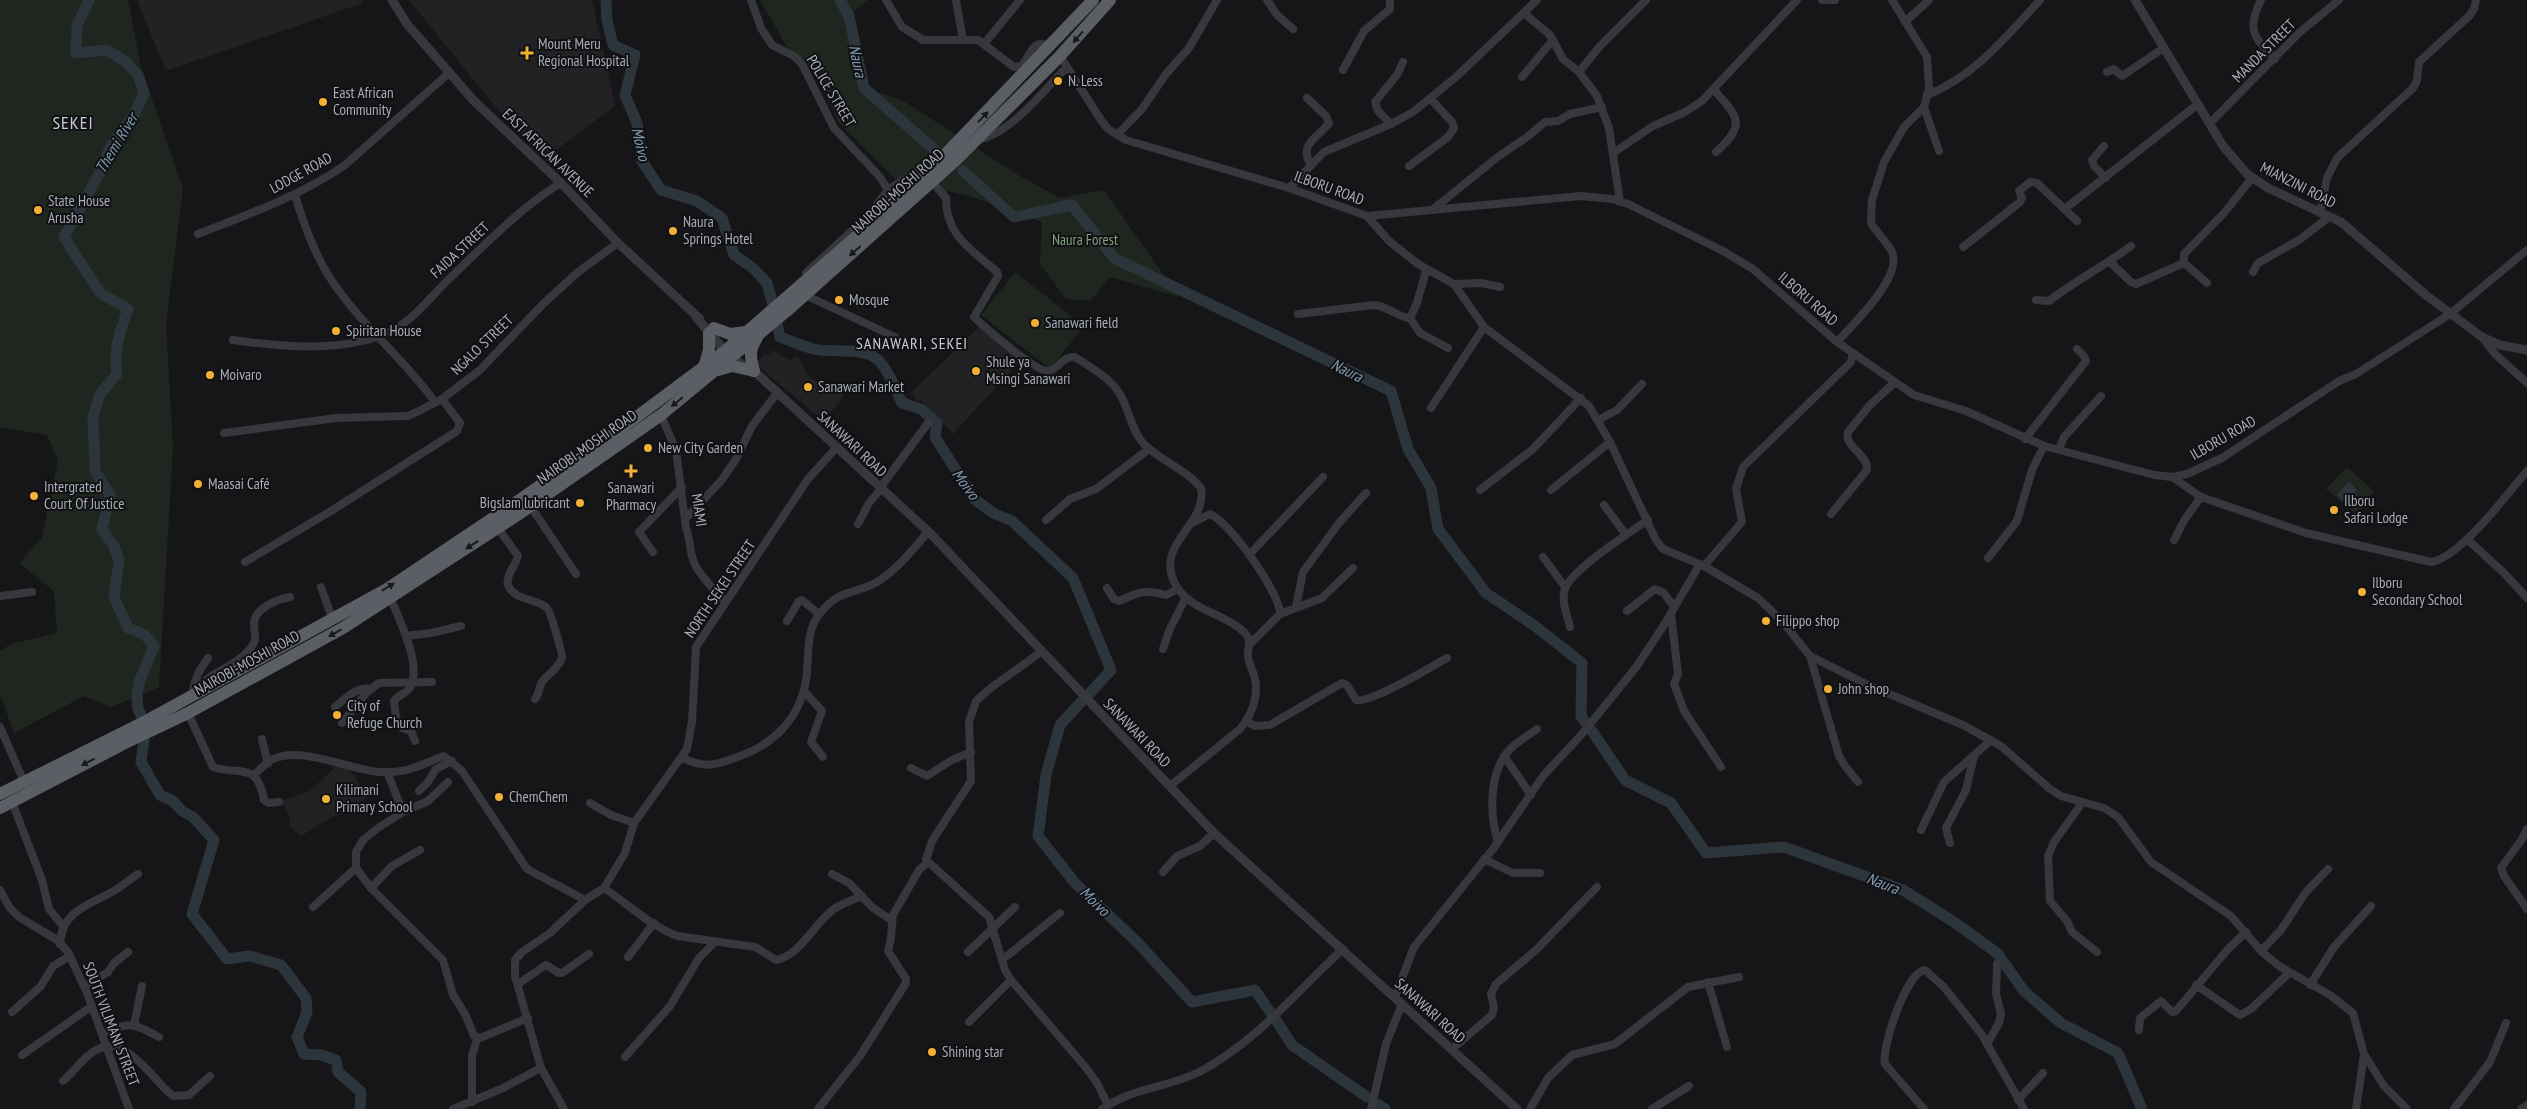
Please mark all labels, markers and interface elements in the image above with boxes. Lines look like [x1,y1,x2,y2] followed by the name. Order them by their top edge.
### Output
[2228,15,2300,86] street label: MANDA STREET
[1072,30,1083,43] one-way arrow
[538,34,630,70] place label: Mount Meru Regional Hospital
[845,43,872,81] water label: Naura
[520,46,534,60] marker: Mount Meru Regional Hospital
[802,51,861,131] street label: POLICE STREET
[1068,71,1103,90] place label: N. Less
[1052,75,1064,87] marker: N. Less
[333,83,394,119] place label: East African Community
[317,96,329,108] marker: East African Community
[499,104,598,201] street label: EAST AFRICAN AVENUE
[90,107,143,177] water label: Themi River
[52,111,94,134] district label: SEKEI
[977,112,989,124] one-way arrow
[627,125,655,164] water label: Moivo
[848,144,948,237] street label: NAIROBI-MOSHI ROAD
[266,148,335,197] street label: LODGE ROAD
[2257,157,2339,212] street label: MIANZINI ROAD
[1292,166,1367,209] street label: ILBORU ROAD
[48,191,110,227] place label: State House Arusha
[32,204,44,216] marker: State House Arusha
[683,212,753,248] place label: Naura Springs Hotel
[426,217,493,282] street label: FAIDA STREET
[667,225,679,237] marker: Naura Springs Hotel
[1052,230,1118,249] park label: Naura Forest
[850,245,862,257] one-way arrow
[1775,268,1842,330] street label: ILBORU ROAD
[849,290,889,309] place label: Mosque
[833,294,845,306] marker: Mosque
[447,310,517,379] street label: NGALO STREET
[1045,313,1118,332] place label: Sanawari field
[1029,317,1041,329] marker: Sanawari field
[346,321,422,340] place label: Spiritan House
[330,325,342,337] marker: Spiritan House
[856,333,968,353] district label: SANAWARI, SEKEI
[986,352,1071,388] place label: Shule ya Msingi Sanawari
[1328,354,1368,387] water label: Naura
[220,365,262,384] place label: Moivaro
[970,365,982,377] marker: Shule ya Msingi Sanawari
[204,369,216,381] marker: Moivaro
[818,377,904,396] place label: Sanawari Market
[802,381,814,393] marker: Sanawari Market
[671,396,684,407] one-way arrow
[533,405,640,488] street label: NAIROBI-MOSHI ROAD
[813,406,891,481] street label: SANAWARI ROAD
[2186,411,2259,464] street label: ILBORU ROAD
[658,438,743,457] place label: New City Garden
[642,442,654,454] marker: New City Garden
[948,464,985,504] water label: Moivo
[625,465,637,477] marker: Sanawari Pharmacy
[208,474,270,493] place label: Maasai Café
[44,477,124,513] place label: Intergrated Court Of Justice
[192,478,204,490] marker: Maasai Café
[606,478,656,514] place label: Sanawari Pharmacy
[28,490,40,502] marker: Intergrated Court Of Justice
[2344,491,2408,527] place label: Ilboru Safari Lodge
[688,492,711,528] street label: MIAMI
[480,493,570,512] place label: Bigslam lubricant
[574,497,586,509] marker: Bigslam lubricant
[2328,504,2340,516] marker: Ilboru Safari Lodge
[680,536,759,641] street label: NORTH SEKEI STREET
[466,541,479,550] one-way arrow
[2372,573,2463,609] place label: Ilboru Secondary School
[381,583,394,592] one-way arrow
[2356,586,2368,598] marker: Ilboru Secondary School
[1776,611,1840,630] place label: Filippo shop
[1760,615,1772,627] marker: Filippo shop
[191,626,303,699] street label: NAIROBI-MOSHI ROAD
[329,628,342,637] one-way arrow
[1837,679,1889,698] place label: John shop
[1822,683,1834,695] marker: John shop
[1100,694,1175,771] street label: SANAWARI ROAD
[347,696,422,732] place label: City of Refuge Church
[331,709,343,721] marker: City of Refuge Church
[80,758,95,766] one-way arrow
[336,780,413,816] place label: Kilimani Primary School
[509,787,568,806] place label: ChemChem
[493,791,505,803] marker: ChemChem
[320,793,332,805] marker: Kilimani Primary School
[1864,868,1903,899] water label: Naura
[1076,882,1115,921] water label: Moivo
[79,959,144,1089] street label: SOUTH VILIMANI STREET
[1391,974,1470,1047] street label: SANAWARI ROAD
[942,1042,1005,1061] place label: Shining star
[926,1046,938,1058] marker: Shining star

